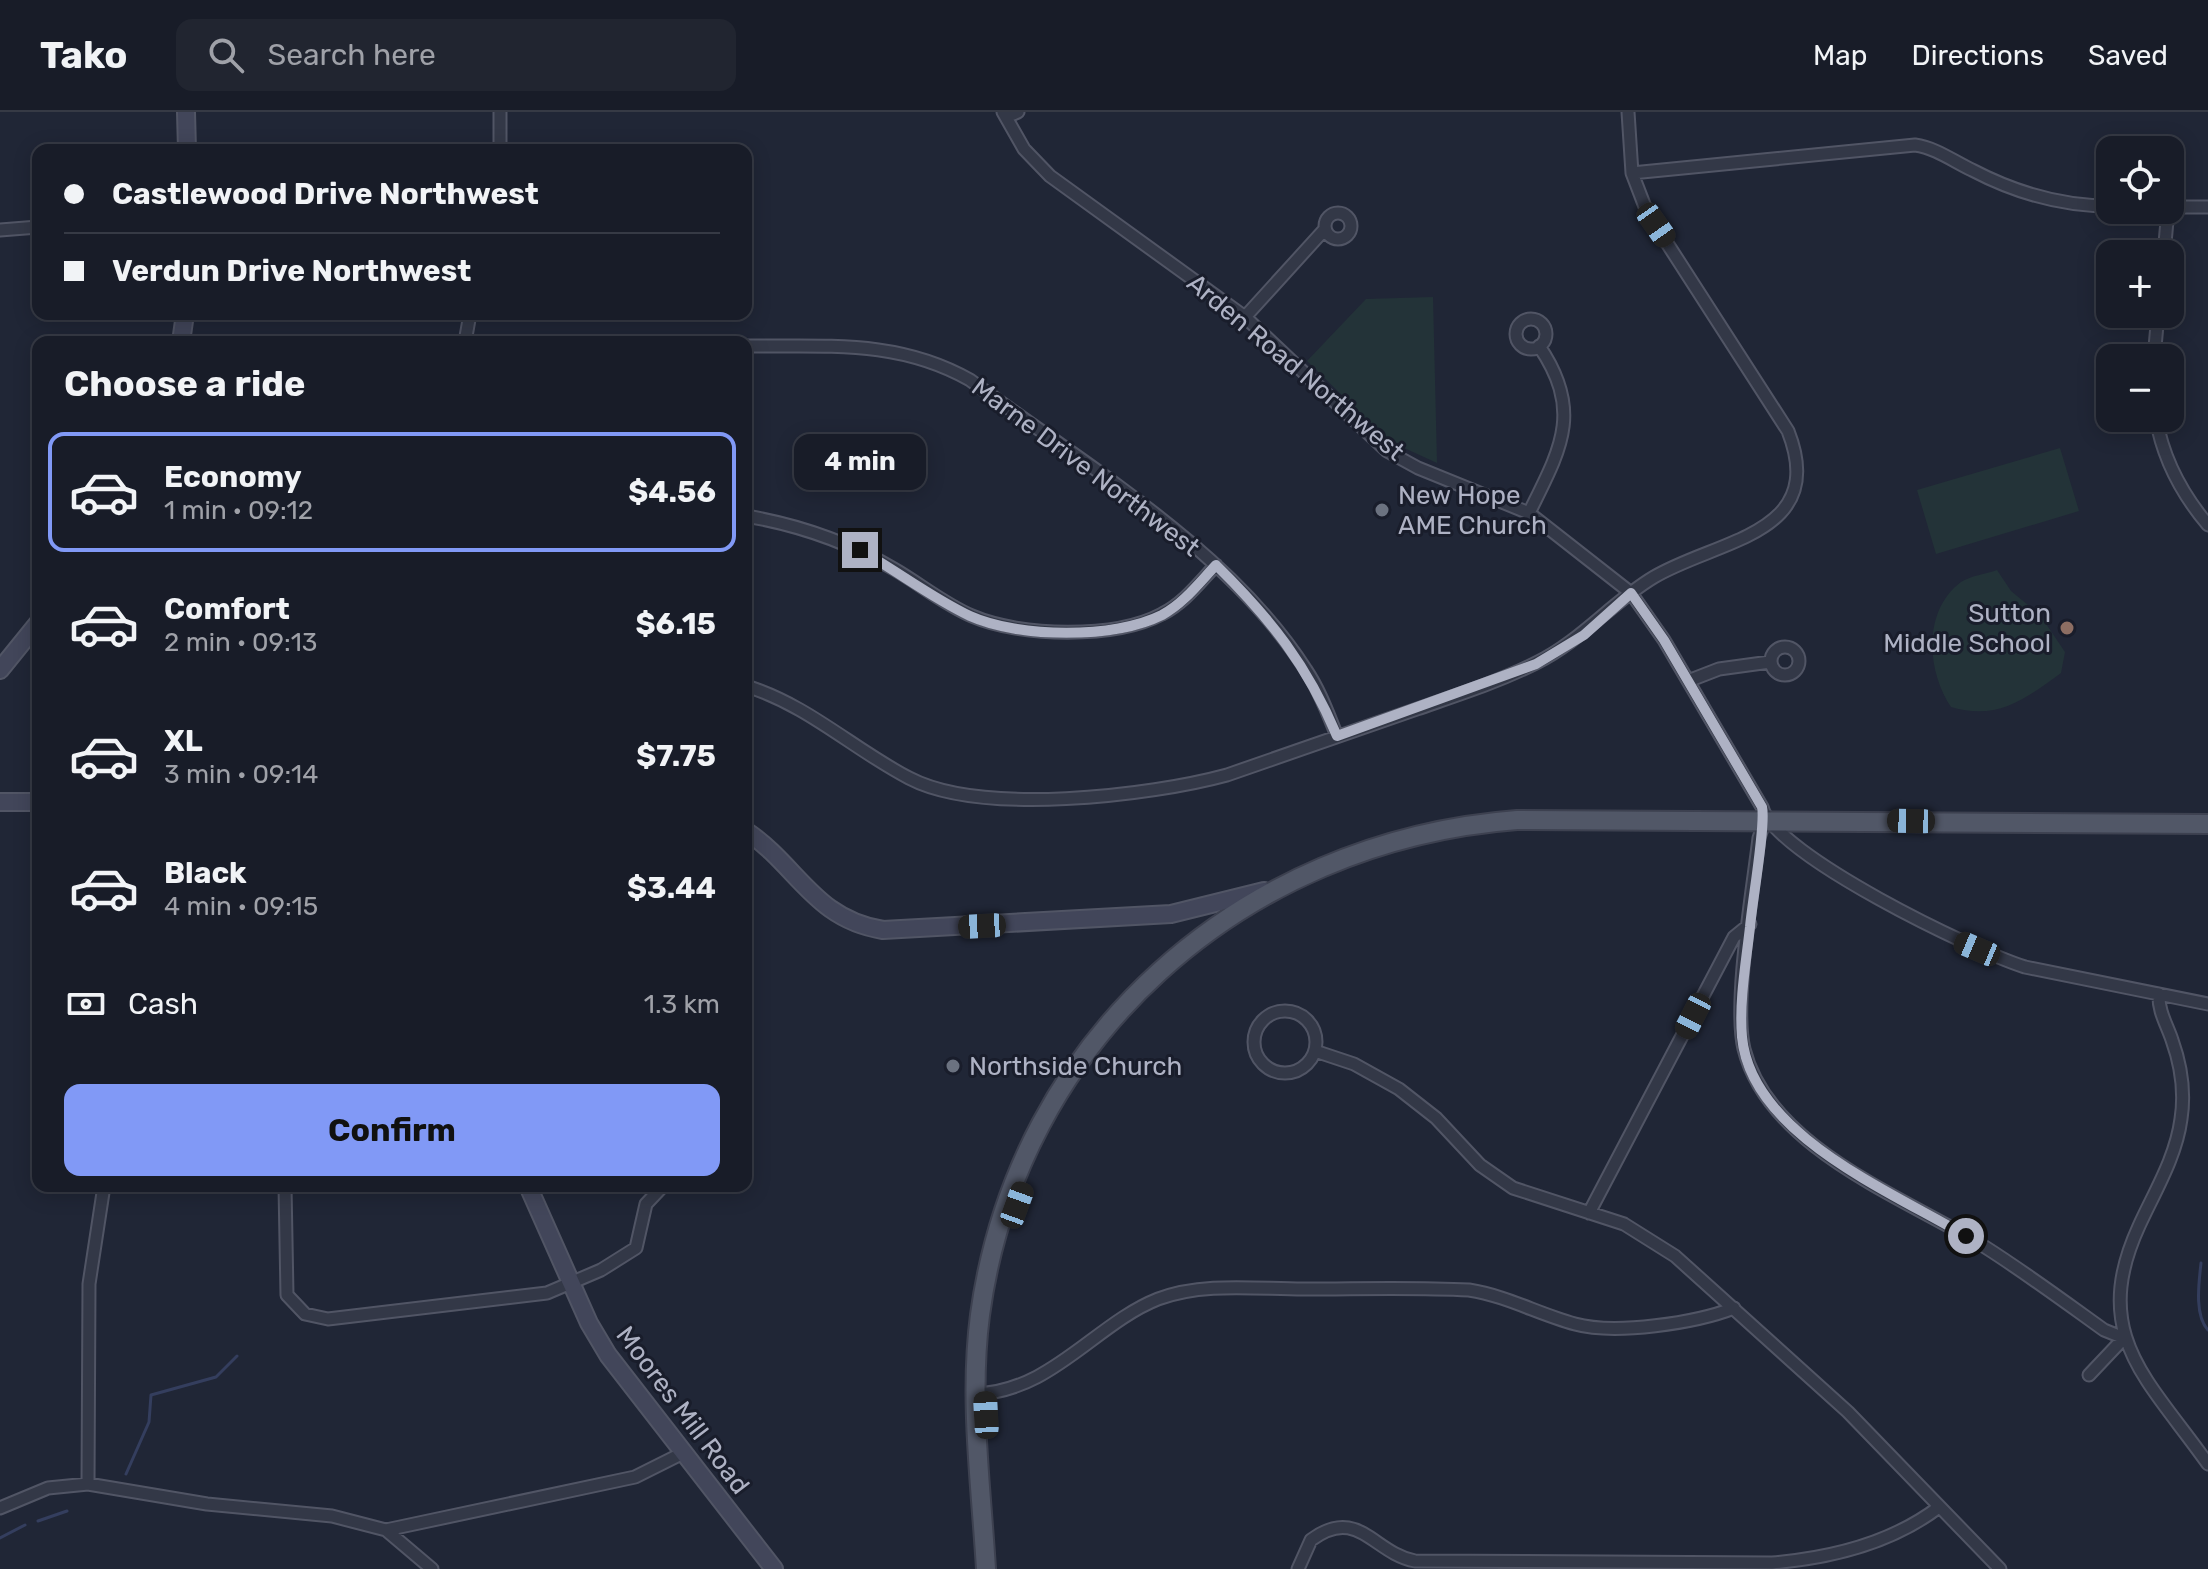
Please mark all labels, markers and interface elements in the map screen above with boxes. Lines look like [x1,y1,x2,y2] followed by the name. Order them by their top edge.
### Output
[176,19,736,91] search box
[40,32,128,78] text: Tako
[204,33,248,77] icon: search
[268,37,436,73] text: Search here
[1813,39,1867,72] text: Map
[1911,39,2044,72] text: Directions
[2088,39,2168,72] text: Saved
[2096,136,2184,432] map controls
[2096,136,2184,224] button: locate
[112,176,539,212] text: Castlewood Drive Northwest
[1632,198,1680,252] car
[2096,240,2184,328] button: +
[112,253,471,289] text: Verdun Drive Northwest
[1181,267,1411,467] street label: Arden Road Northwest
[2096,344,2184,432] button: −
[64,362,305,405] text: Choose a ride
[965,371,1206,563] street label: Marne Drive Northwest
[794,434,926,490] callout: 4 min
[824,446,896,477] text: 4 min
[68,456,140,528] icon: car
[164,459,302,495] text: Economy
[628,474,716,510] text: $4.56
[1398,480,1547,541] place label: New Hope AME Church
[164,495,313,526] text: 1 min · 09:12
[1373,501,1391,519] marker: New Hope AME Church
[842,532,878,568] route end
[68,588,140,660] icon: car
[164,591,290,627] text: Comfort
[1883,598,2051,659] place label: Sutton Middle School
[636,606,716,642] text: $6.15
[2058,619,2076,637] marker: Sutton Middle School
[164,627,317,658] text: 2 min · 09:13
[68,720,140,792] icon: car
[164,723,203,759] text: XL
[636,738,716,774] text: $7.75
[164,759,318,790] text: 3 min · 09:14
[1887,809,1935,833] car
[68,852,140,924] icon: car
[164,855,247,891] text: Black
[627,870,716,906] text: $3.44
[164,891,318,922] text: 4 min · 09:15
[957,913,1007,939] car
[1950,929,2004,969] car
[64,982,108,1026] icon: cash
[128,986,198,1022] text: Cash
[644,989,720,1020] text: 1.3 km
[1671,989,1715,1043] car
[969,1051,1182,1082] place label: Northside Church
[944,1057,962,1075] marker: Northside Church
[64,1084,720,1176] button: Confirm
[998,1178,1036,1232] car
[1948,1218,1984,1254] route start
[609,1320,756,1500] street label: Moores Mill Road
[973,1390,999,1440] car

